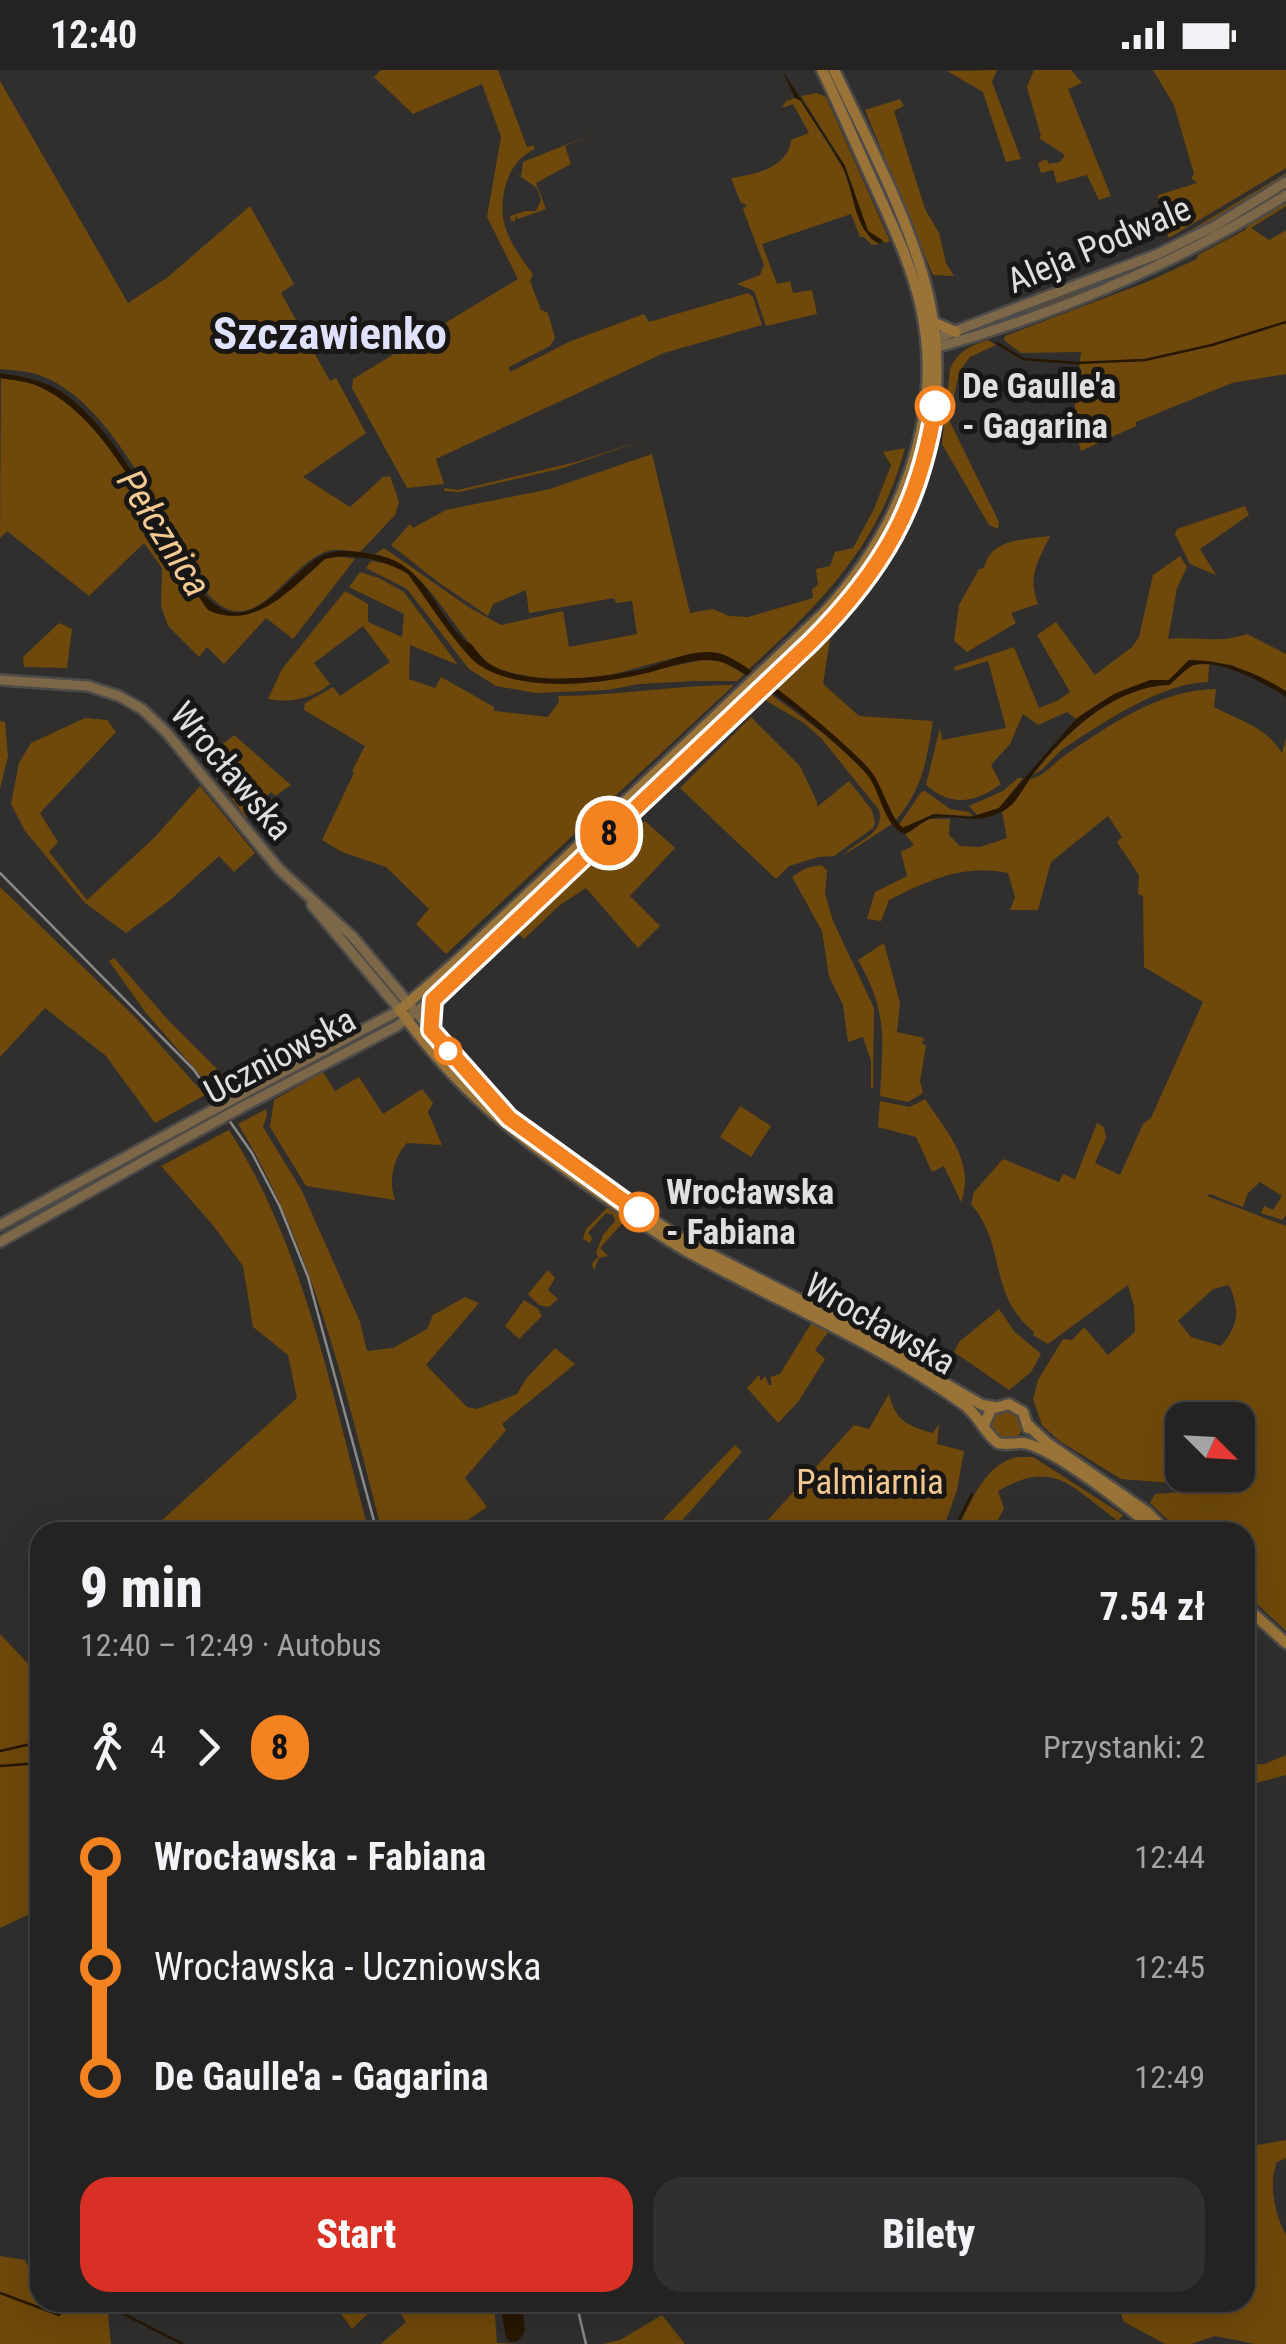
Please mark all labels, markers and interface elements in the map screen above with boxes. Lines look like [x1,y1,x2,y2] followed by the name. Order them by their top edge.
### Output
[50,13,137,57] text: 12:40
[1001,188,1197,302] street label: Aleja Podwale
[213,307,447,360] district label: Szczawienko
[962,366,1116,447] place label: De Gaulle'a - Gagarina
[916,387,954,425] marker: De Gaulle'a - Gagarina
[108,462,220,604] water label: Pełcznica
[162,694,300,848] street label: Wrocławska
[576,800,642,866] line badge: 8
[600,813,618,854] text: 8
[198,999,362,1113] street label: Uczniowska
[435,1038,461,1064] unlabelled marker
[666,1172,834,1253] place label: Wrocławska - Fabiana
[620,1193,658,1231] marker: Wrocławska - Fabiana
[797,1264,963,1384] street label: Wrocławska
[1165,1402,1255,1492] north arrow
[1165,1402,1255,1492] map controls
[796,1462,944,1503] park label: Palmiarnia
[80,1556,203,1620] text: 9 min
[1100,1585,1205,1629] text: 7.54 zł
[80,1626,382,1664] text: 12:40 – 12:49 · Autobus
[80,1720,135,1775] icon: walk
[181,1720,236,1775] icon: forward
[271,1727,289,1768] text: 8
[150,1728,166,1766] text: 4
[1043,1728,1205,1766] text: Przystanki: 2
[154,1835,486,1879] text: Wrocławska - Fabiana
[1134,1838,1205,1876] text: 12:44
[154,1945,541,1989] text: Wrocławska - Uczniowska
[1134,1948,1205,1986] text: 12:45
[154,2055,489,2099] text: De Gaulle'a - Gagarina
[1134,2058,1205,2096] text: 12:49
[80,2177,633,2292] button: Start
[653,2177,1205,2292] button: Bilety

